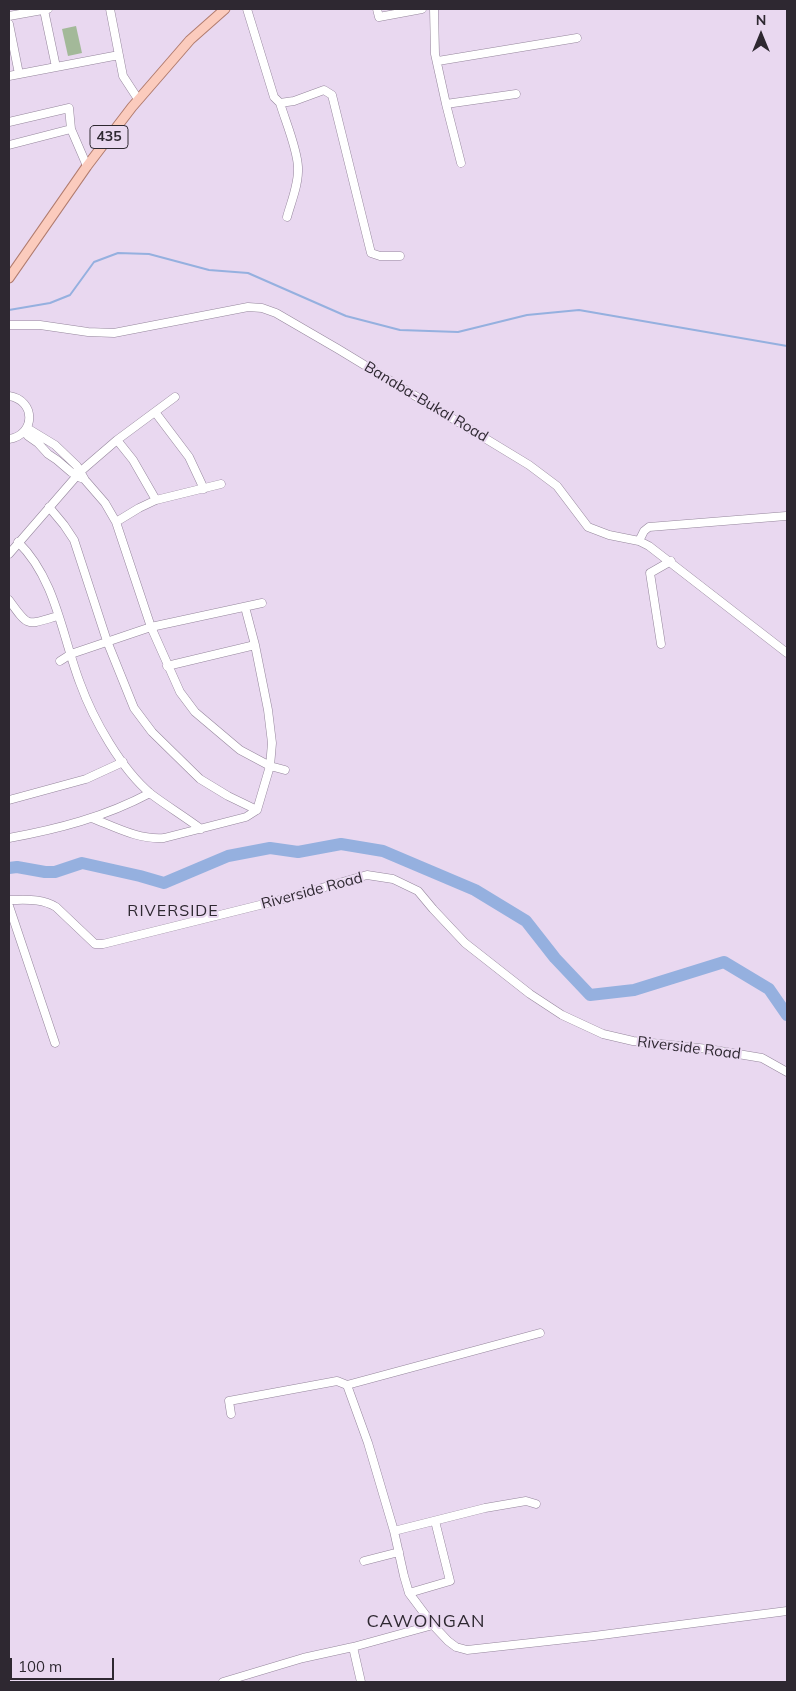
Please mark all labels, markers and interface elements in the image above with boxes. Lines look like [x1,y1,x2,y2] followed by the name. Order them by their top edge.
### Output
[736,10,786,60] north arrow
[756,11,766,29] text: N
[90,125,128,148] road number: 435
[361,358,491,446] street label: Banaba-Bukal Road
[259,869,365,913] street label: Riverside Road
[126,901,220,921] district label: RIVERSIDE
[636,1033,742,1063] street label: Riverside Road
[365,1611,487,1633] district label: CAWONGAN
[12,1648,116,1680] scale bar
[18,1657,62,1676] text: 100 m

